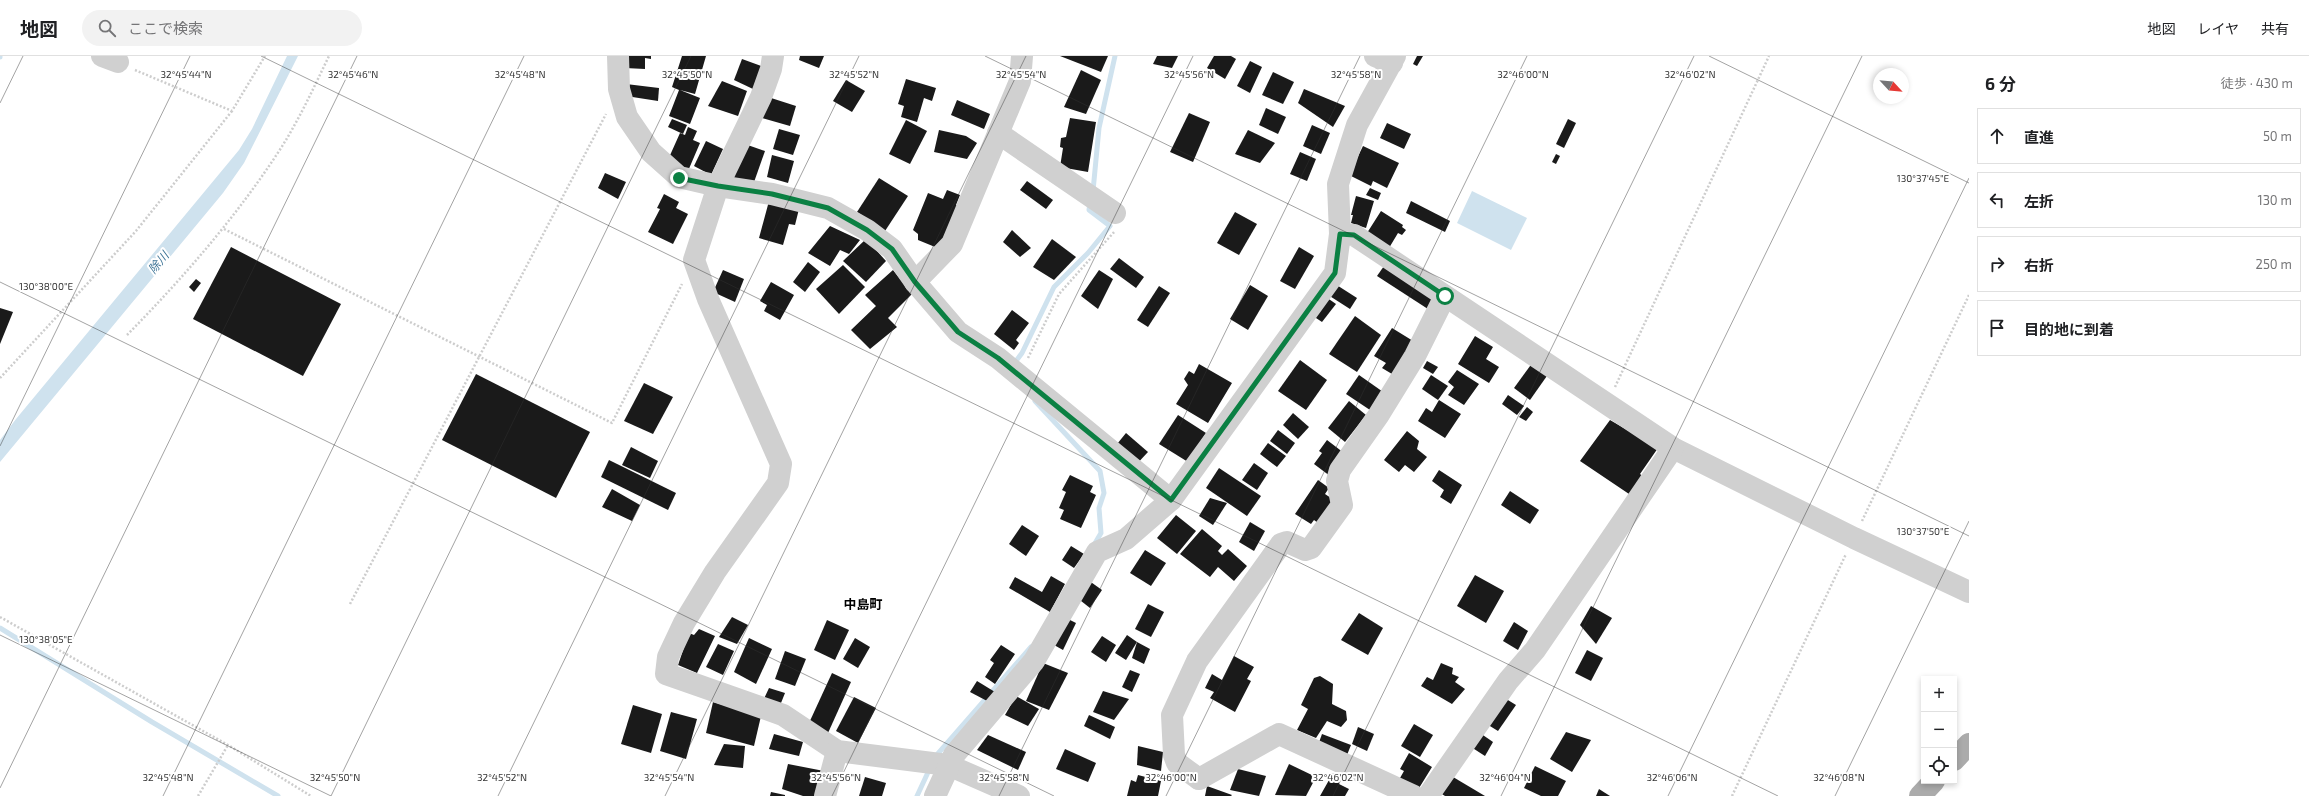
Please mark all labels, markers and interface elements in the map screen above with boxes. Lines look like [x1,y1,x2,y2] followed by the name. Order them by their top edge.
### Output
[82,10,362,46] search box
[20,17,58,40] text: 地図
[96,17,118,39] icon: search
[128,19,203,37] text: ここで検索
[2147,20,2175,37] text: 地図
[2197,20,2239,37] text: レイヤ
[2261,20,2289,37] text: 共有
[160,68,212,80] text: 32°45'44"N
[328,68,378,80] text: 32°45'46"N
[494,68,546,80] text: 32°45'48"N
[662,68,712,80] text: 32°45'50"N
[829,68,879,80] text: 32°45'52"N
[996,68,1046,80] text: 32°45'54"N
[1164,68,1214,80] text: 32°45'56"N
[1331,68,1381,80] text: 32°45'58"N
[1497,68,1549,80] text: 32°46'00"N
[1665,68,1716,80] text: 32°46'02"N
[1873,68,1909,104] north arrow
[1985,73,2016,93] text: 6 分
[2221,75,2293,91] text: 徒歩 · 430 m
[1986,125,2008,147] icon: ahead
[2024,128,2054,146] text: 直進
[2263,128,2292,144] text: 50 m
[670,169,688,187] route end
[1897,172,1950,184] text: 130°37'45"E
[1986,189,2008,211] icon: left
[2024,192,2054,210] text: 左折
[2257,192,2292,208] text: 130 m
[145,247,172,276] water label: 除川
[1986,253,2008,275] icon: right
[2024,256,2054,274] text: 右折
[2256,256,2292,272] text: 250 m
[19,280,73,292] text: 130°38'00"E
[1436,287,1454,305] route start
[1986,317,2008,339] icon: arrive
[2024,320,2114,338] text: 目的地に到着
[1897,525,1950,537] text: 130°37'50"E
[843,596,883,612] district label: 中島町
[19,633,73,645] text: 130°38'05"E
[1921,676,1957,784] map controls
[1921,676,1957,712] button: +
[1921,712,1957,748] button: −
[1921,748,1957,784] button: locate
[142,771,194,783] text: 32°45'48"N
[310,771,360,783] text: 32°45'50"N
[477,771,527,783] text: 32°45'52"N
[644,771,694,783] text: 32°45'54"N
[811,771,861,783] text: 32°45'56"N
[979,771,1029,783] text: 32°45'58"N
[1145,771,1197,783] text: 32°46'00"N
[1313,771,1364,783] text: 32°46'02"N
[1479,771,1531,783] text: 32°46'04"N
[1646,771,1698,783] text: 32°46'06"N
[1813,771,1865,783] text: 32°46'08"N

